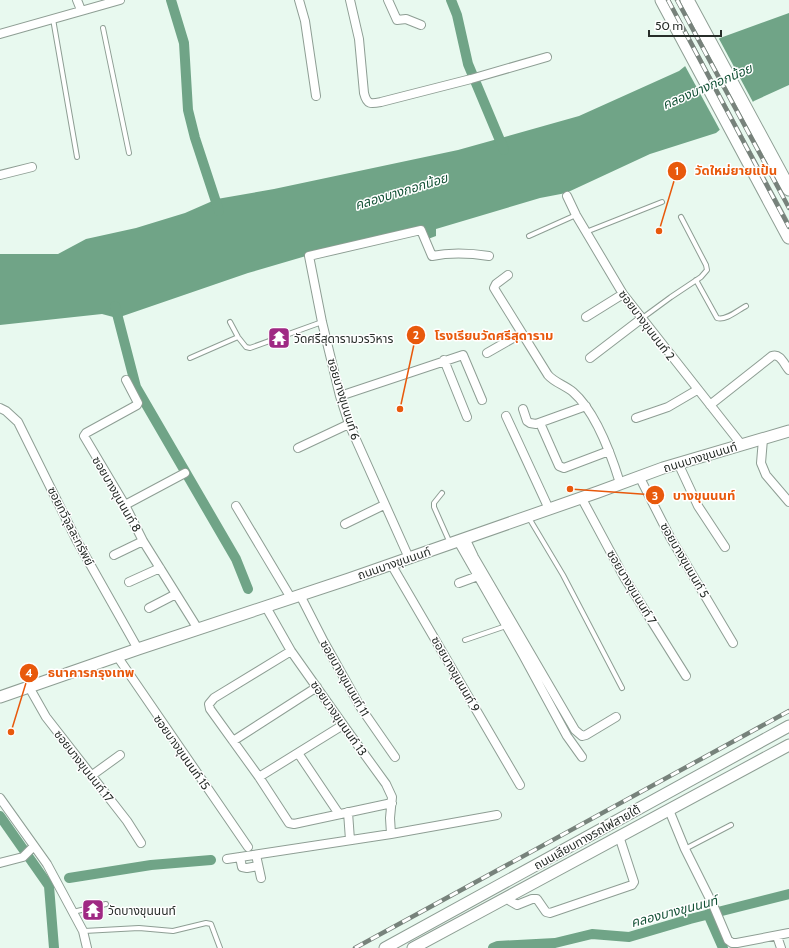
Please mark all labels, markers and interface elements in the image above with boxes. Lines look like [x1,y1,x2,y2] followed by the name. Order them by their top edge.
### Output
[649,12,721,38] scale bar
[655,18,683,33] text: 50 m
[660,59,756,112] water label: คลองบางกอกน้อย
[667,158,785,183] callout: วัดใหม่ยายแป้น
[695,162,777,178] text: วัดใหม่ยายแป้น
[675,163,679,178] text: 1
[353,169,451,213] water label: คลองบางกอกน้อย
[616,287,678,363] street label: ซอยบางขุนนนท์ 2
[406,323,561,348] callout: โรงเรียนวัดศรีสุดาราม
[266,325,292,351] temple icon: วัดศรีสุดารามวรวิหาร
[413,327,419,342] text: 2
[435,327,553,343] text: โรงเรียนวัดศรีสุดาราม
[294,331,393,346] place label: วัดศรีสุดารามวรวิหาร
[324,356,364,442] street label: ซอยบางขุนนนท์ 6
[661,439,739,475] street label: ถนนบางขุนนนท์
[89,453,145,535] street label: ซอยบางขุนนนท์ 8
[645,483,744,508] callout: บางขุนนนท์
[45,484,97,568] street label: ซอยทวีจุลละทรัพย์
[673,487,735,503] text: บางขุนนนท์
[652,488,658,503] text: 3
[657,520,713,600] street label: ซอยบางขุนนนท์ 5
[355,543,433,583] street label: ถนนบางขุนนนท์
[604,547,660,627] street label: ซอยบางขุนนนท์ 7
[428,634,484,715] street label: ซอยบางขุนนนท์ 9
[317,637,373,719] street label: ซอยบางขุนนนท์ 11
[19,660,142,685] callout: ธนาคารกรุงเทพ
[48,664,135,680] text: ธนาคารกรุงเทพ
[25,665,33,680] text: 4
[308,678,370,758] street label: ซอยบางขุนนนท์ 13
[151,712,213,792] street label: ซอยบางขุนนนท์ 15
[51,727,117,805] street label: ซอยบางขุนนนท์ 17
[531,801,643,873] street label: ถนนเลียบทางรถไฟสายใต้
[629,891,722,931] water label: คลองบางขุนนนท์
[80,897,106,923] temple icon: วัดบางขุนนนท์
[108,903,176,918] place label: วัดบางขุนนนท์

